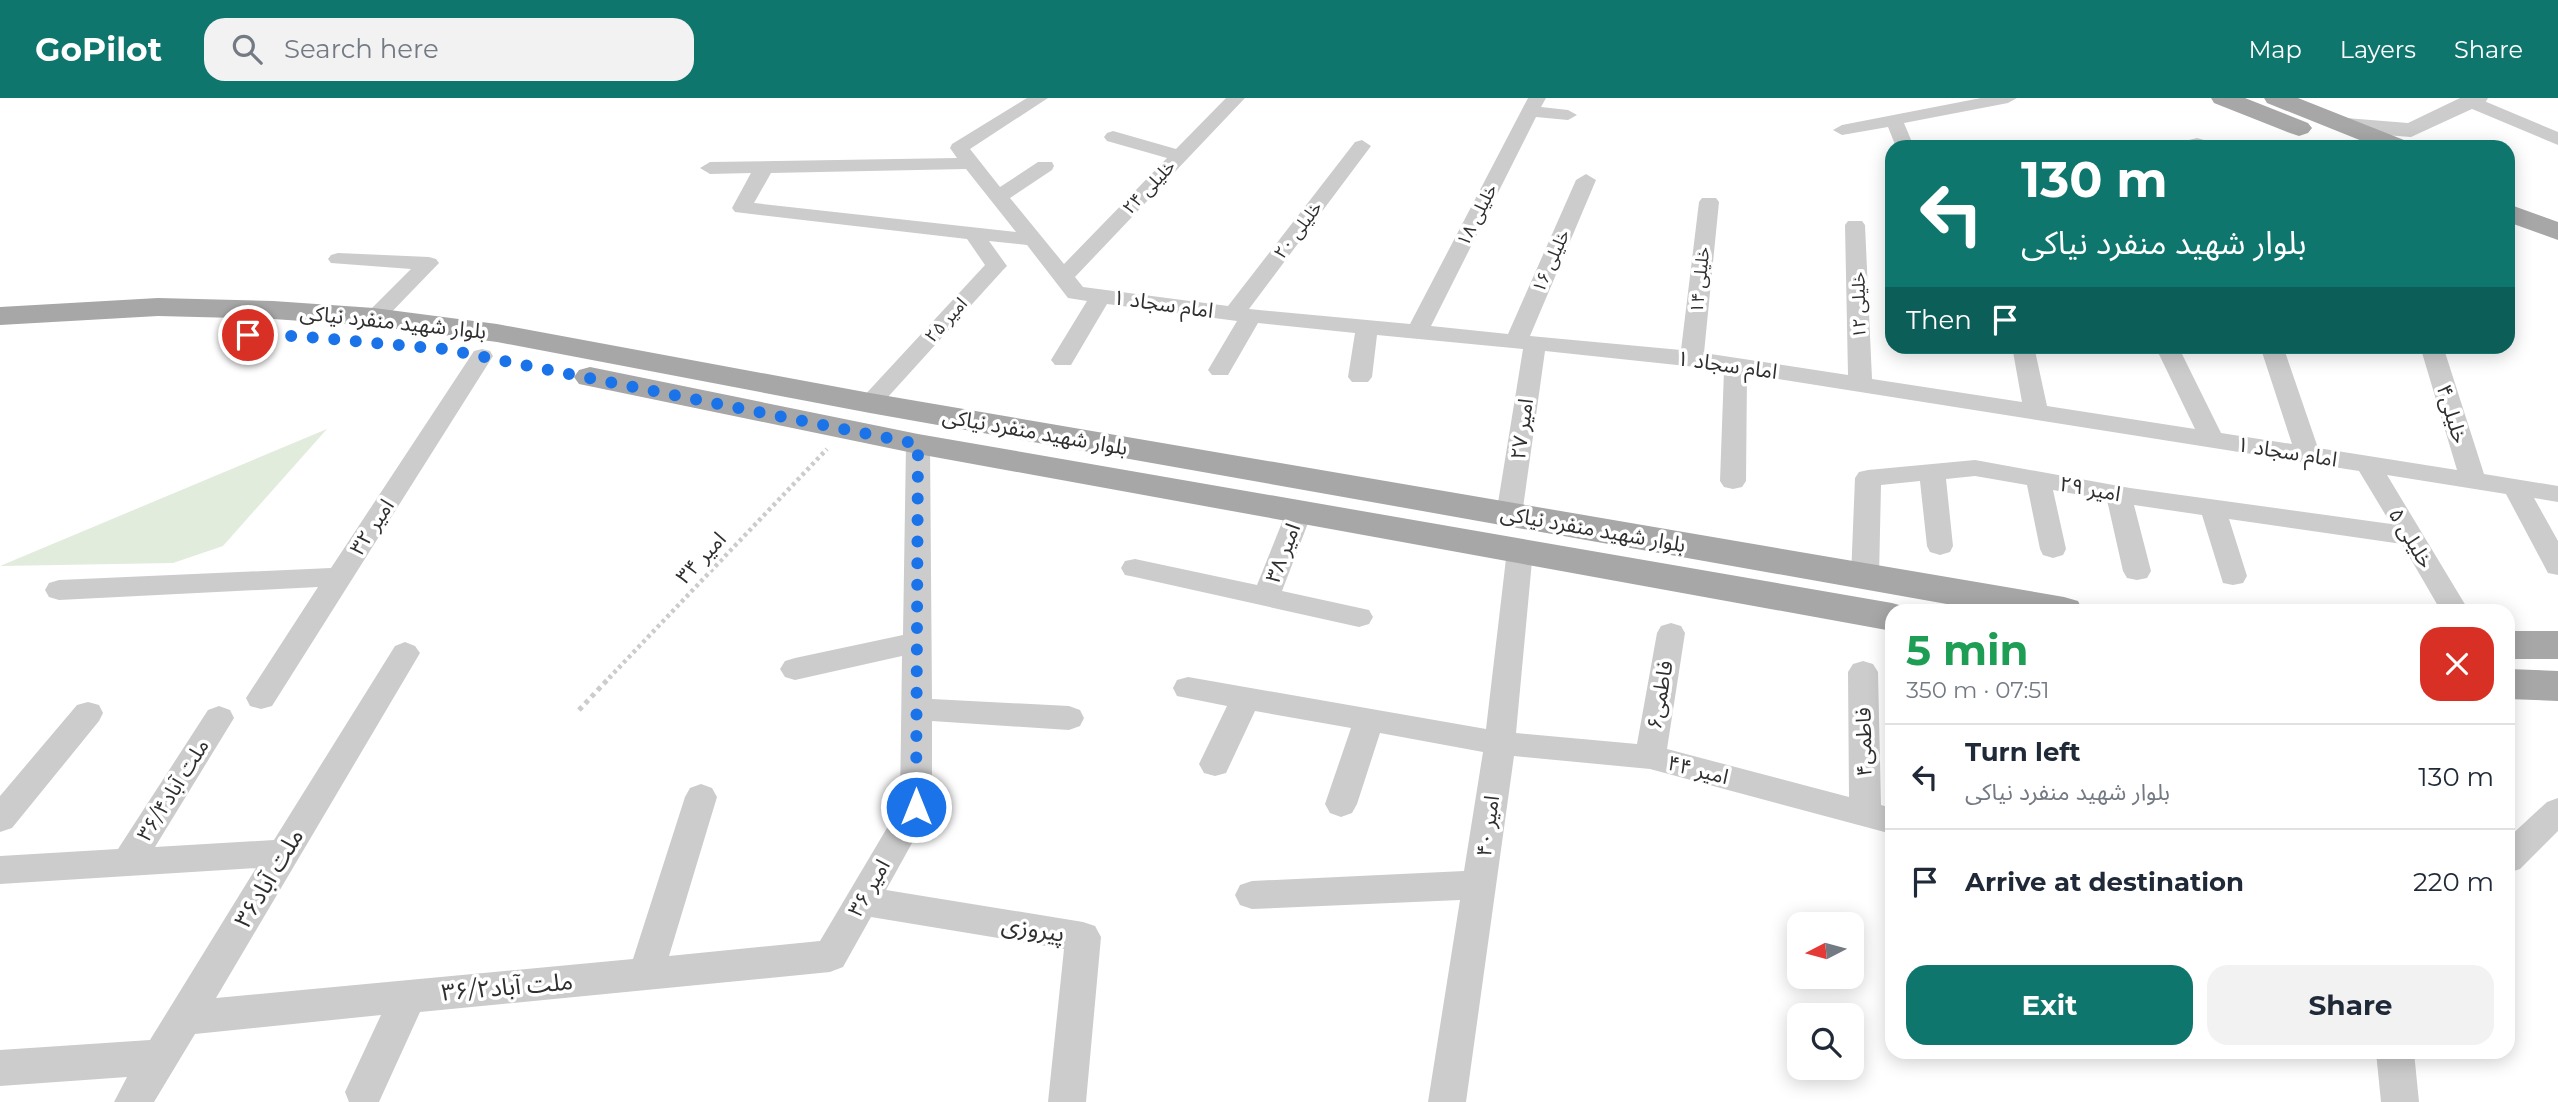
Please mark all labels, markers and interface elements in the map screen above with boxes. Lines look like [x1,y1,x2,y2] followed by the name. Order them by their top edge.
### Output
[204,18,694,81] search box
[35,29,162,69] text: GoPilot
[228,30,266,68] icon: search
[284,33,439,65] text: Search here
[2248,35,2302,64] text: Map
[2340,35,2416,64] text: Layers
[2454,35,2523,64] text: Share
[2021,150,2168,209] text: 130 m
[1118,155,1180,219] street label: خلیلی ۲۴
[1906,168,1997,259] icon: left
[1452,180,1502,250] street label: خلیلی ۱۸
[1269,197,1327,263] street label: خلیلی ۲۰
[2021,223,2306,262] text: بلوار شهید منفرد نیاکی
[1527,226,1575,296] street label: خلیلی ۱۶
[1686,246,1714,314] street label: خلیلی ۱۴
[1847,271,1871,339] street label: خلیلی ۱۲
[1111,284,1215,327] street label: امام سجاد ۱
[920,293,972,347] street label: امیر ۲۵
[299,299,487,344] street label: بلوار شهید منفرد نیاکی
[1986,301,2024,339] icon: arrive
[1906,304,1972,336] text: Then
[218,305,278,365] pin
[229,316,267,354] icon: arrive
[1675,345,1779,388] street label: امام سجاد ۱
[2432,381,2473,446] street label: خلیلی۴
[1505,397,1538,461] street label: امیر ۲۷
[941,403,1129,460] street label: بلوار شهید منفرد نیاکی
[2234,431,2339,476] street label: امام سجاد ۱
[2058,471,2123,506] street label: امیر ۲۹
[344,494,399,559] street label: امیر ۳۲
[1499,500,1687,557] street label: بلوار شهید منفرد نیاکی
[2384,503,2439,572] street label: خلیلی ۵
[1260,520,1305,586] street label: امیر ۳۸
[670,527,731,589] street label: امیر ۳۴
[1906,624,2029,676] text: 5 min
[2420,627,2494,701] button: close
[1641,659,1678,731] street label: فاطمی۶
[1906,676,2050,704] text: 350 m · 07:51
[1850,707,1877,777] street label: فاطمی۴
[131,734,214,845] street label: ملت آباد۳۶/۴
[1965,736,2081,768] text: Turn left
[1665,750,1731,789] street label: امیر ۴۴
[1906,758,1944,796] icon: left
[2418,761,2494,793] text: 130 m
[879,770,953,844] position arrow
[1965,778,2170,806] text: بلوار شهید منفرد نیاکی
[1471,794,1504,858] street label: امیر ۴۰
[228,823,309,932] street label: ملت آباد۳۶
[842,855,895,921] street label: امیر ۳۶
[1906,863,1944,901] icon: arrive
[1965,866,2244,898] text: Arrive at destination
[2413,866,2494,898] text: 220 m
[999,909,1067,949] street label: پیروزی
[1787,912,1864,989] north arrow
[1787,912,1864,1080] map controls
[1906,965,2193,1045] button: Exit
[2207,965,2494,1045] button: Share
[440,966,574,1007] street label: ملت آباد۳۶/۲
[1787,1003,1864,1080] button: search

